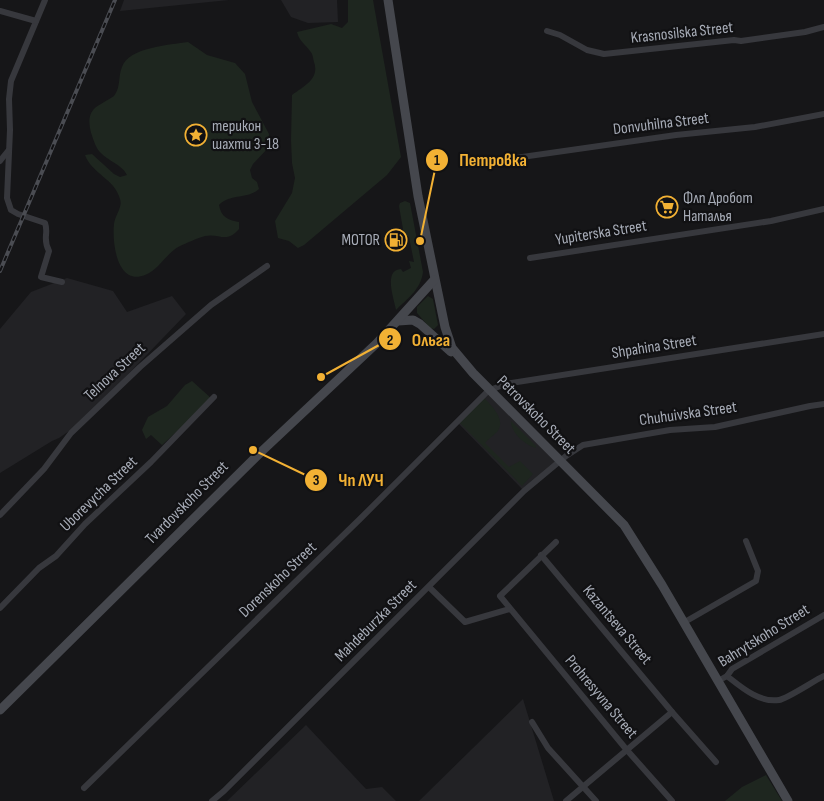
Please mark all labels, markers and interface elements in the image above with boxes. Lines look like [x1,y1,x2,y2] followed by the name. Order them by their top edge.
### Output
[630,18,734,48] street label: Krasnosilska Street
[612,109,710,139] street label: Donvuhilna Street
[212,117,279,154] place label: терикон шахти 3-18
[184,123,208,147] place icon: терикон шахти 3-18
[424,143,537,176] callout: Петровка
[459,150,527,171] text: Петровка
[434,151,440,170] text: 1
[683,189,753,226] place label: Флп Дробот Наталья
[655,195,679,219] supermarket icon: Флп Дробот Наталья
[554,216,648,250] street label: Yupiterska Street
[384,228,408,252] fuel station icon: MOTOR
[341,231,380,250] place label: MOTOR
[377,323,461,356] callout: Ольга
[412,330,450,351] text: Ольга
[387,331,393,350] text: 2
[610,331,698,363] street label: Shpahina Street
[81,339,150,405] street label: Telnova Street
[493,372,579,458] street label: Petrovskoho Street
[638,398,738,430] street label: Chuhuivska Street
[57,452,142,536] street label: Uborevycha Street
[141,457,233,549] street label: Tvardovskoho Street
[303,464,394,497] callout: Чп ЛУЧ
[338,470,384,491] text: Чп ЛУЧ
[313,471,320,490] text: 3
[235,538,321,622] street label: Dorenskoho Street
[331,576,421,666] street label: Mahdeburzka Street
[578,582,656,669] street label: Kazantseva Street
[715,600,813,672] street label: Bahrytskoho Street
[561,652,641,743] street label: Prohresyvna Street

